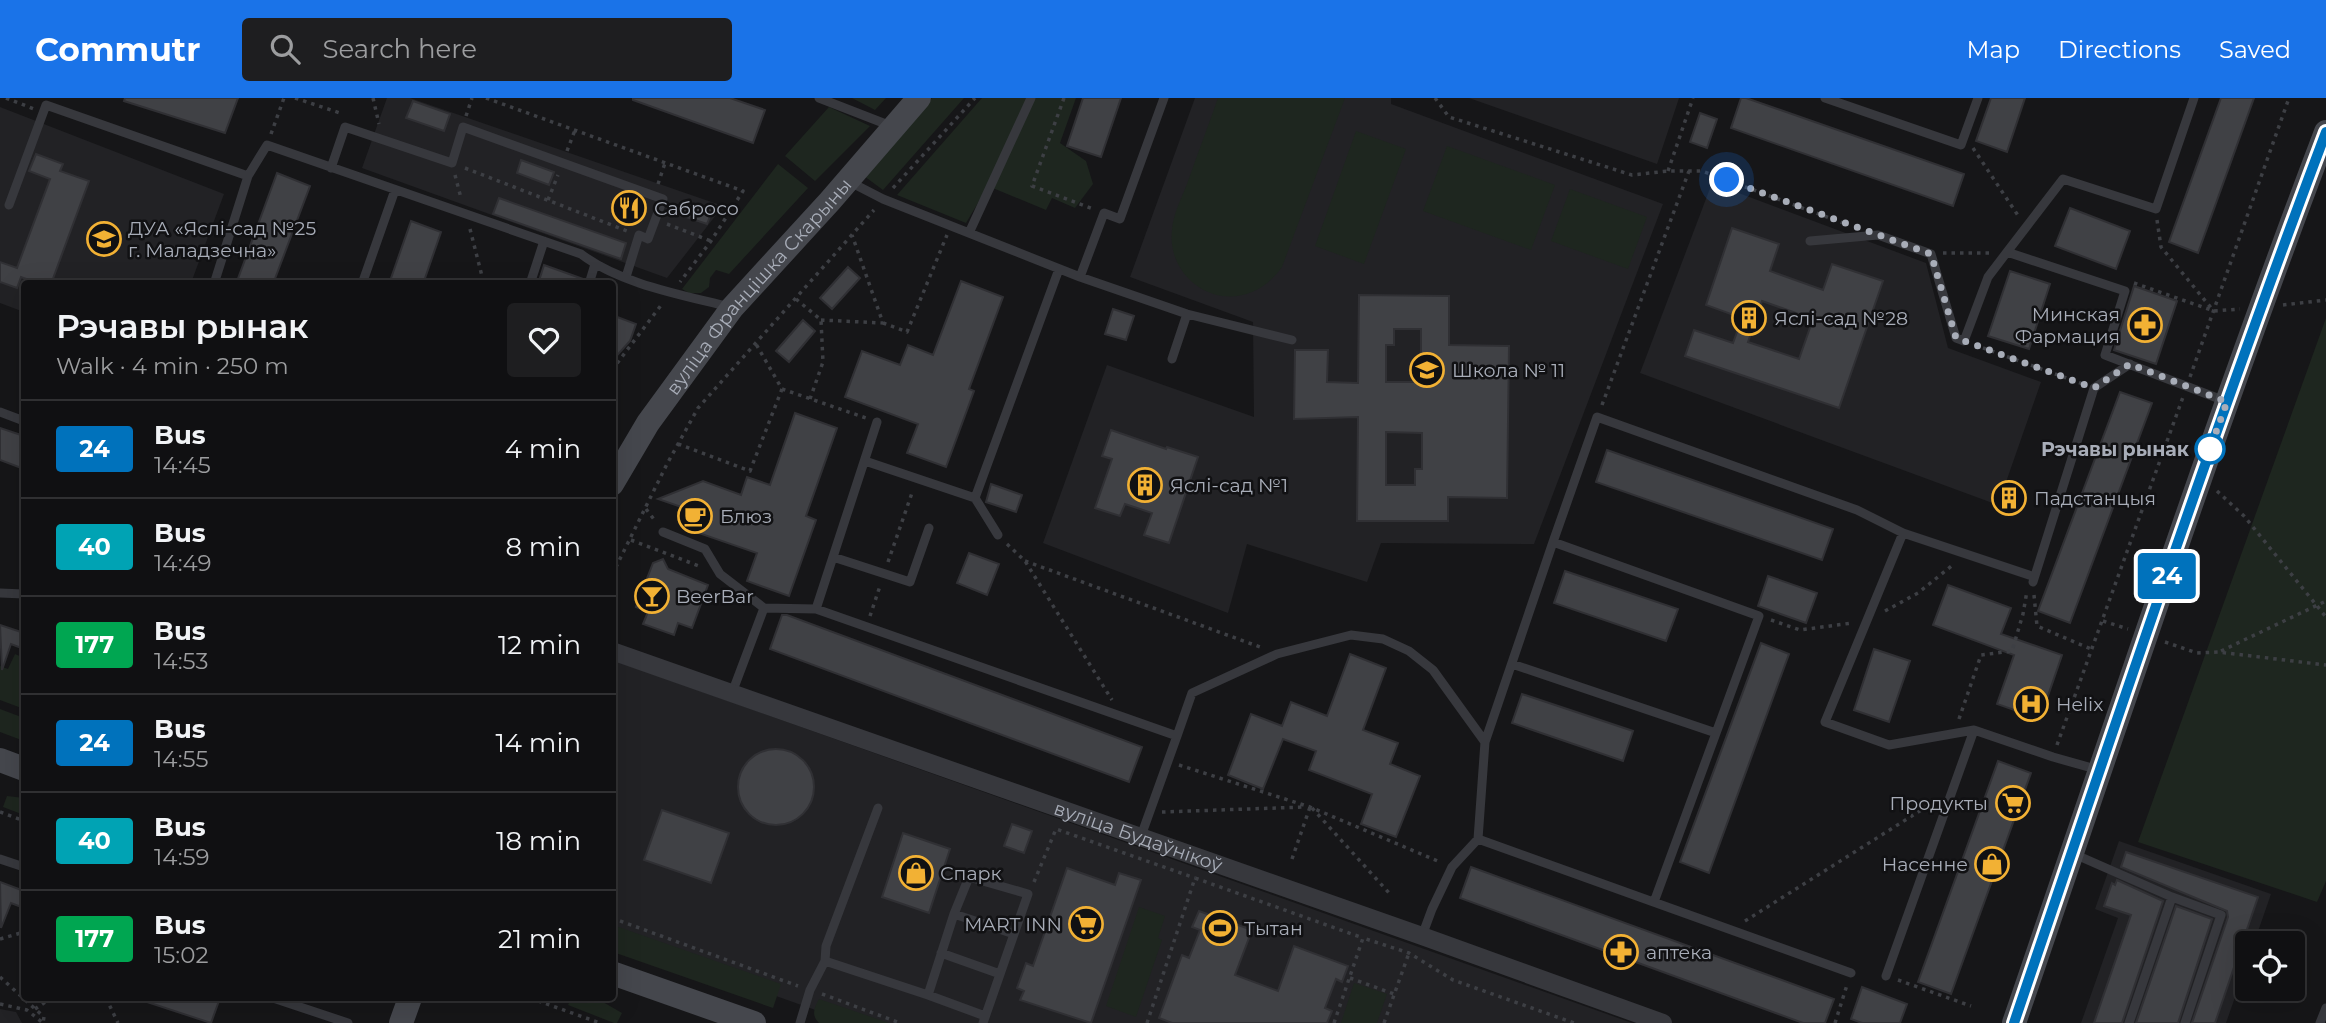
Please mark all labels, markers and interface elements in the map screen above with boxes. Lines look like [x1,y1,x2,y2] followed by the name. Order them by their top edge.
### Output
[242,18,732,81] search box
[35,29,200,69] text: Commutr
[266,30,304,68] icon: search
[322,33,477,65] text: Search here
[1967,35,2020,64] text: Map
[2058,35,2181,64] text: Directions
[2219,35,2291,64] text: Saved
[1709,162,1744,197] your location
[662,174,857,399] street label: вуліца Францішка Скарыны
[610,189,648,227] restaurant icon: Сабросо
[654,197,739,220] place label: Сабросо
[128,217,316,262] place label: ДУА «Яслі-сад №25 г. Маладзечна»
[85,220,123,258] school or university icon: ДУА «Яслі-сад №25 г. Маладзечна»
[1730,299,1768,337] building icon: Яслі-сад №28
[507,303,581,377] button: heart
[2015,303,2120,348] place label: Минская Фармация
[56,306,309,346] text: Рэчавы рынак
[2126,306,2164,344] pharmacy icon: Минская Фармация
[1774,307,1908,330] place label: Яслі-сад №28
[1408,351,1446,389] school or university icon: Школа № 11
[56,352,289,380] text: Walk · 4 min · 250 m
[1452,359,1565,382] place label: Школа № 11
[154,419,206,451] text: Bus
[505,433,581,465] text: 4 min
[79,434,110,463] text: 24
[2195,434,2225,464] marker: Рэчавы рынак
[2041,438,2190,461] place label: Рэчавы рынак
[154,451,211,479] text: 14:45
[1126,466,1164,504] building icon: Яслі-сад №1
[1170,474,1288,497] place label: Яслі-сад №1
[1990,479,2028,517] building icon: Падстанцыя
[2034,487,2156,510] place label: Падстанцыя
[676,497,714,535] cafe icon: Блюз
[720,505,772,528] place label: Блюз
[154,517,206,549] text: Bus
[505,531,581,563] text: 8 min
[78,532,111,561] text: 40
[154,549,212,577] text: 14:49
[2136,553,2198,599] line badge: 24
[2152,561,2182,590] text: 24
[633,577,671,615] bar icon: BeerBar
[676,585,754,608] place label: BeerBar
[154,615,206,647] text: Bus
[498,629,581,661] text: 12 min
[75,630,114,659] text: 177
[154,647,208,675] text: 14:53
[2012,685,2050,723] hospital icon: Helix
[2056,693,2103,716] place label: Helix
[154,713,206,745] text: Bus
[495,727,581,759] text: 14 min
[79,728,110,757] text: 24
[154,745,208,773] text: 14:55
[1994,784,2032,822] supermarket icon: Продукты
[1890,792,1988,815] place label: Продукты
[1051,796,1226,877] street label: вуліца Будаўнікоў
[154,811,206,843] text: Bus
[496,825,581,857] text: 18 min
[78,826,111,855] text: 40
[154,843,210,871] text: 14:59
[1973,845,2011,883] shop icon: Насенне
[1882,853,1968,876] place label: Насенне
[897,854,935,892] shop icon: Спарк
[940,862,1002,885] place label: Спарк
[1067,905,1105,943] supermarket icon: MART INN
[154,909,206,941] text: Bus
[1201,909,1239,947] sports icon: Тытан
[964,913,1062,936] place label: MART INN
[1244,917,1303,940] place label: Тытан
[498,923,581,955] text: 21 min
[75,924,114,953] text: 177
[2235,931,2305,1001] map controls
[2235,931,2305,1001] button: locate
[1602,933,1640,971] pharmacy icon: аптека
[154,941,209,969] text: 15:02
[1646,941,1712,964] place label: аптека

